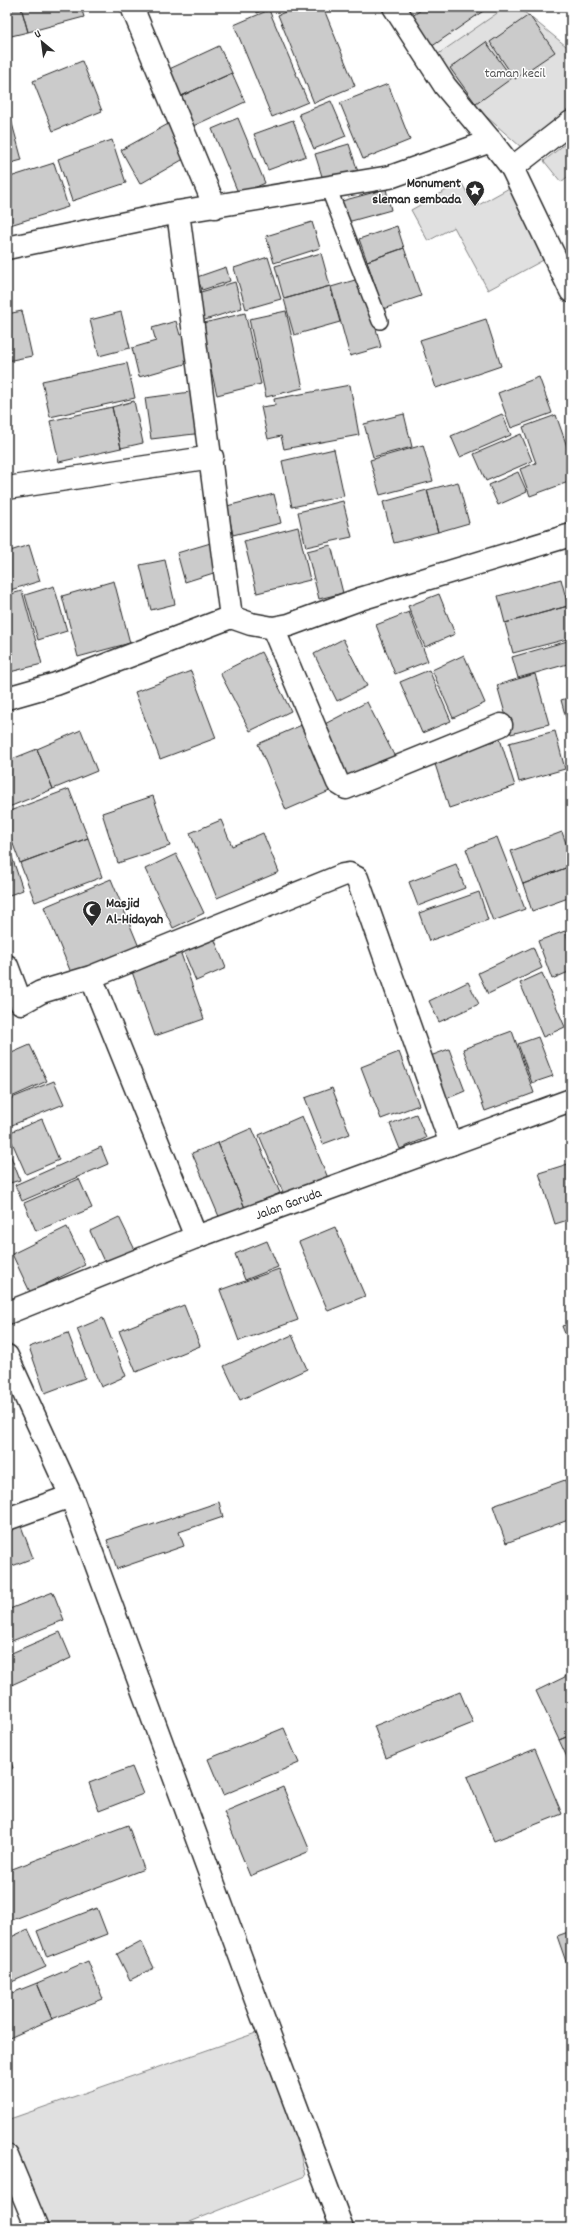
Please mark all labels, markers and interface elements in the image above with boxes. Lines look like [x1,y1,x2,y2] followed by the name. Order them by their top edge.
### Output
[22,22,62,62] north arrow
[32,27,44,43] text: U
[484,64,546,84] park label: taman kecil
[372,174,462,210] place label: Monument sleman sembada
[464,179,486,207] place icon: Monument sleman sembada
[106,894,164,930] place label: Masjid Al-Hidayah
[81,899,103,927] mosque icon: Masjid Al-Hidayah
[253,1183,325,1226] street label: Jalan Garuda

